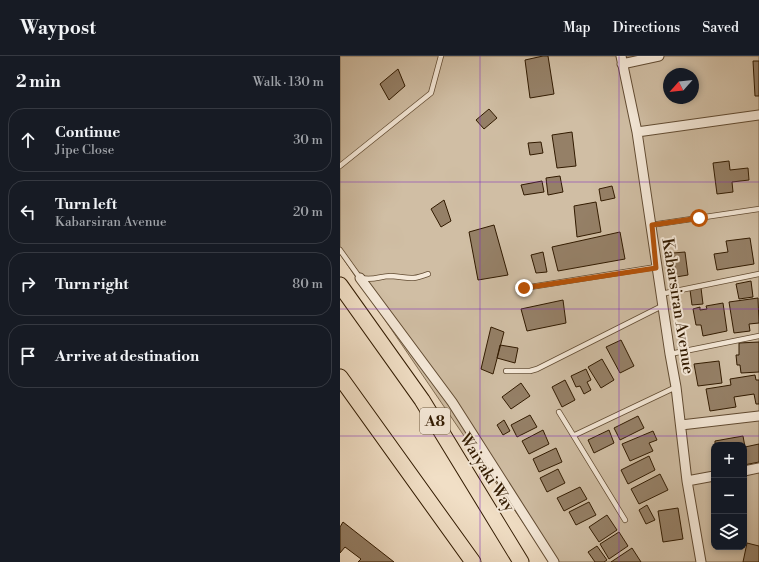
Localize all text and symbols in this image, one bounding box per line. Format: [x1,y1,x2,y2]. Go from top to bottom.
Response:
text: Waypost [20,16,96,40]
text: Map [563,19,591,37]
text: Directions [613,19,680,37]
text: Saved [702,19,739,37]
north arrow [663,68,699,104]
text: 2 min [16,71,61,93]
text: Walk · 130 m [253,74,324,90]
text: Continue [55,123,120,142]
icon: ahead [17,129,39,151]
text: 30 m [293,132,323,148]
text: Jipe Close [55,142,114,158]
text: Turn left [55,195,117,214]
icon: left [17,201,39,223]
text: 20 m [293,204,323,220]
route start [690,209,708,227]
text: Kabarsiran Avenue [55,214,167,230]
street label: Kabarsiran Avenue [657,237,699,376]
icon: right [17,273,39,295]
text: Turn right [55,275,129,294]
text: 80 m [292,276,323,292]
route end [515,279,533,297]
icon: arrive [17,345,39,367]
text: Arrive at destination [55,347,199,366]
road number: A8 [420,408,450,434]
street label: Waiyaki Way [455,429,519,516]
map controls [711,442,747,550]
button: + [711,442,747,478]
button: − [711,478,747,514]
button: layers [711,514,747,550]

